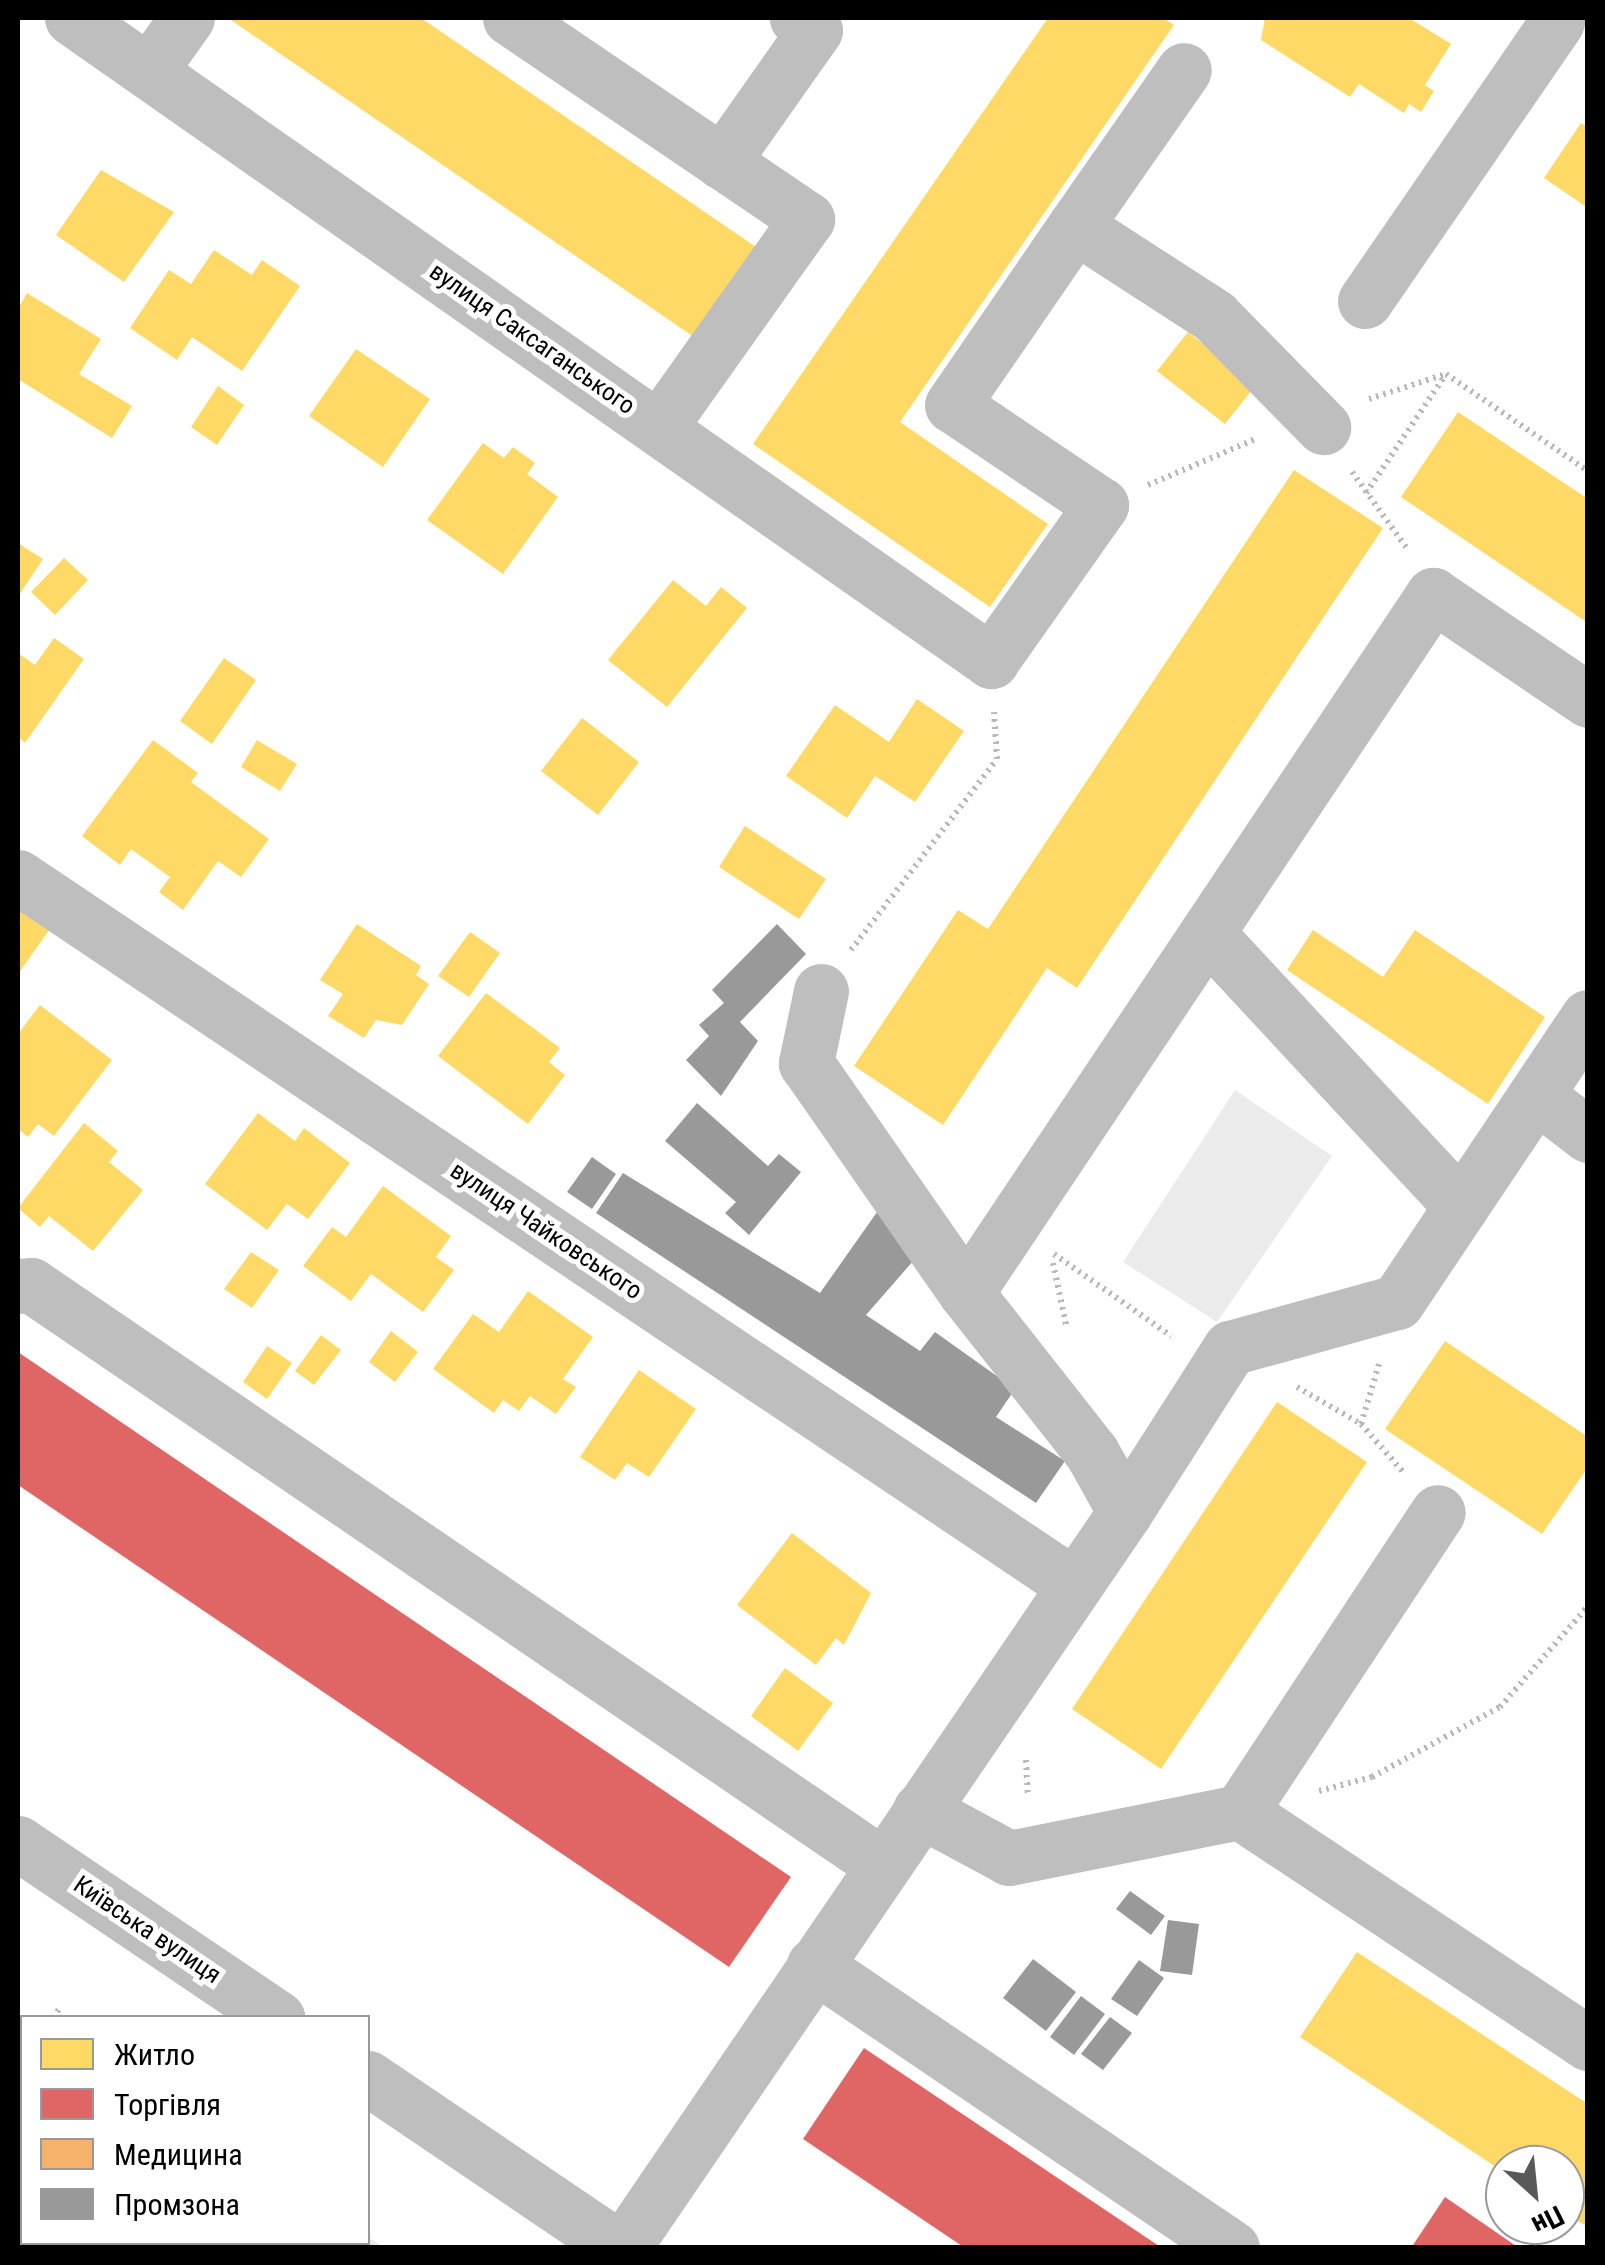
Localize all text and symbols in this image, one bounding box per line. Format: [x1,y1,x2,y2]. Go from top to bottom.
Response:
street label: вулиця Саксаганського [424,257,640,421]
street label: вулиця Чайковського [444,1156,648,1306]
street label: Київська вулиця [68,1870,226,1990]
legend [20,2015,370,2245]
text: Житло [114,2037,195,2072]
text: Торгівля [114,2087,221,2122]
text: Медицина [114,2137,243,2172]
north arrow [1485,2145,1585,2245]
text: Промзона [114,2187,240,2222]
text: Пн [1527,2199,1569,2242]

